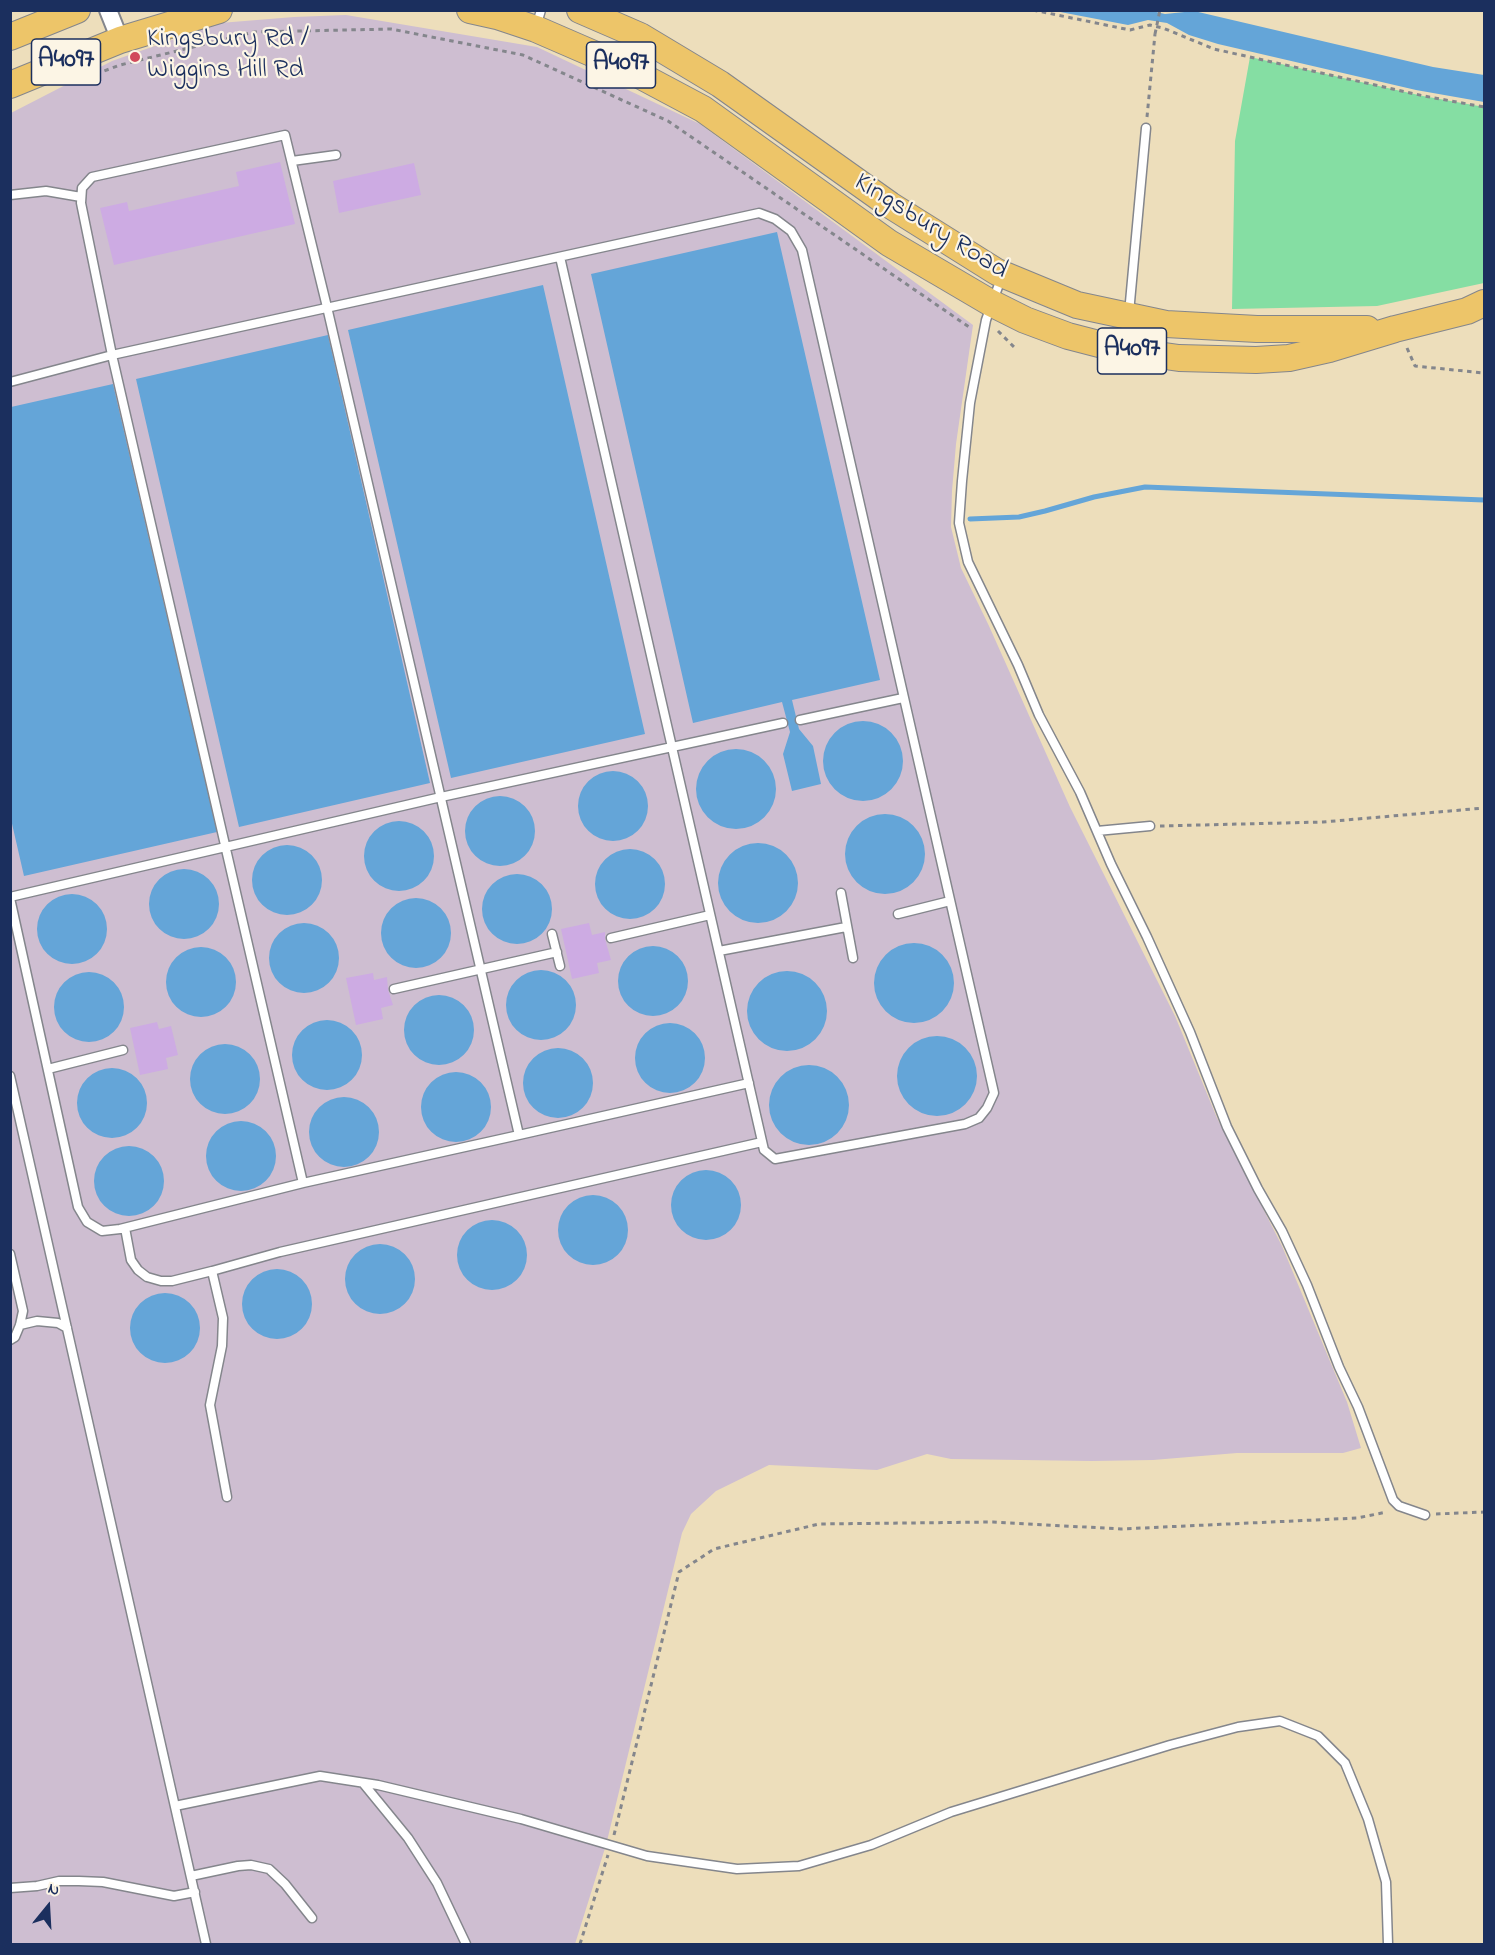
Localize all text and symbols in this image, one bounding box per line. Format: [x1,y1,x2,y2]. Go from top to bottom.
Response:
place label: Kingsbury Rd / Wiggins Hill Rd [147,25,309,88]
road number: A4097 [32,39,100,85]
road number: A4097 [586,42,656,88]
marker: Kingsbury Rd / Wiggins Hill Rd [128,50,142,64]
street label: Kingsbury Road [847,168,1013,288]
road number: A4097 [1098,328,1166,374]
north arrow [18,1877,78,1937]
text: N [45,1877,62,1903]

